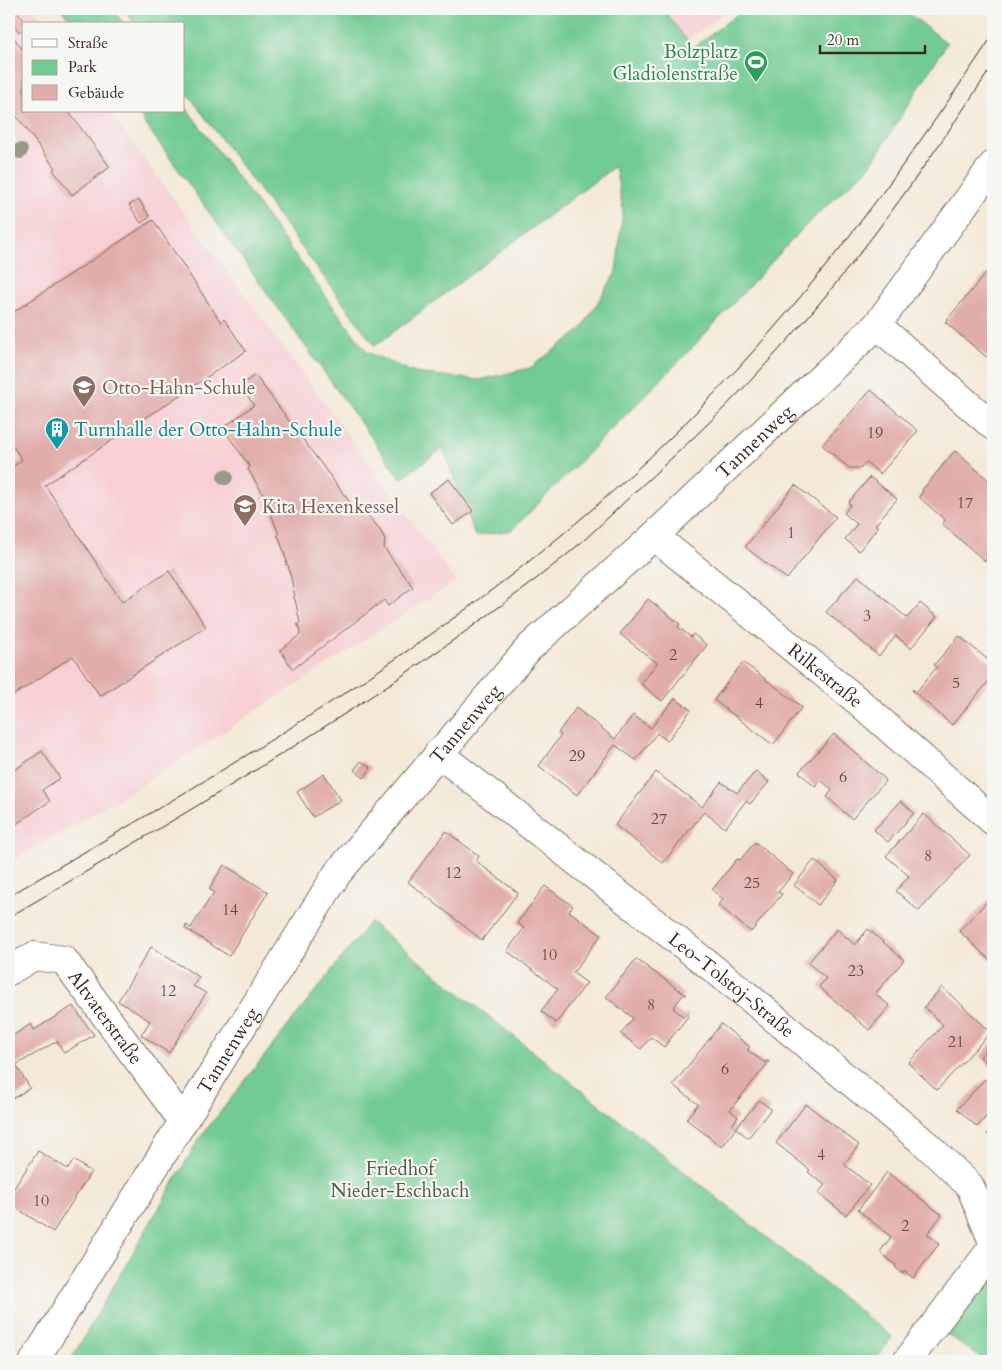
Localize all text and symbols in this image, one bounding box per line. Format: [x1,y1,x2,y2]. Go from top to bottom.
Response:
legend [22,22,185,112]
scale bar [820,22,924,54]
text: 20 m [827,30,859,50]
text: Straße [68,33,108,53]
place label: Bolzplatz Gladiolenstraße [612,39,739,87]
sports icon: Bolzplatz Gladiolenstraße [743,49,769,83]
text: Park [68,57,97,77]
text: Gebäude [68,83,125,103]
school or university icon: Otto-Hahn-Schule [71,374,97,408]
place label: Otto-Hahn-Schule [102,375,255,401]
street label: Tannenweg [711,399,800,485]
building icon: Turnhalle der Otto-Hahn-Schule [44,416,70,450]
place label: Turnhalle der Otto-Hahn-Schule [74,417,342,443]
house number: 19 [867,422,883,444]
house number: 17 [957,492,973,514]
school or university icon: Kita Hexenkessel [232,493,258,527]
place label: Kita Hexenkessel [262,494,399,520]
house number: 1 [787,522,795,544]
house number: 3 [863,605,871,627]
street label: Rilkestraße [782,637,868,714]
house number: 2 [669,644,677,666]
house number: 5 [952,672,960,694]
street label: Tannenweg [424,678,507,770]
house number: 4 [755,692,763,714]
house number: 29 [569,745,585,767]
house number: 6 [839,766,847,788]
house number: 27 [651,808,667,830]
house number: 8 [924,845,932,867]
house number: 12 [445,862,461,884]
house number: 25 [744,872,760,894]
house number: 14 [222,899,238,921]
street label: Leo-Tolstoj-Straße [663,926,800,1044]
house number: 10 [541,944,557,966]
house number: 23 [848,960,864,982]
street label: Altvaterstraße [62,965,149,1070]
house number: 12 [160,980,176,1002]
house number: 8 [647,994,655,1016]
street label: Tannenweg [191,1002,265,1099]
house number: 21 [948,1031,964,1053]
house number: 6 [721,1058,729,1080]
house number: 4 [817,1144,825,1166]
park label: Friedhof Nieder-Eschbach [331,1156,470,1204]
house number: 10 [33,1190,49,1212]
house number: 2 [901,1215,909,1237]

